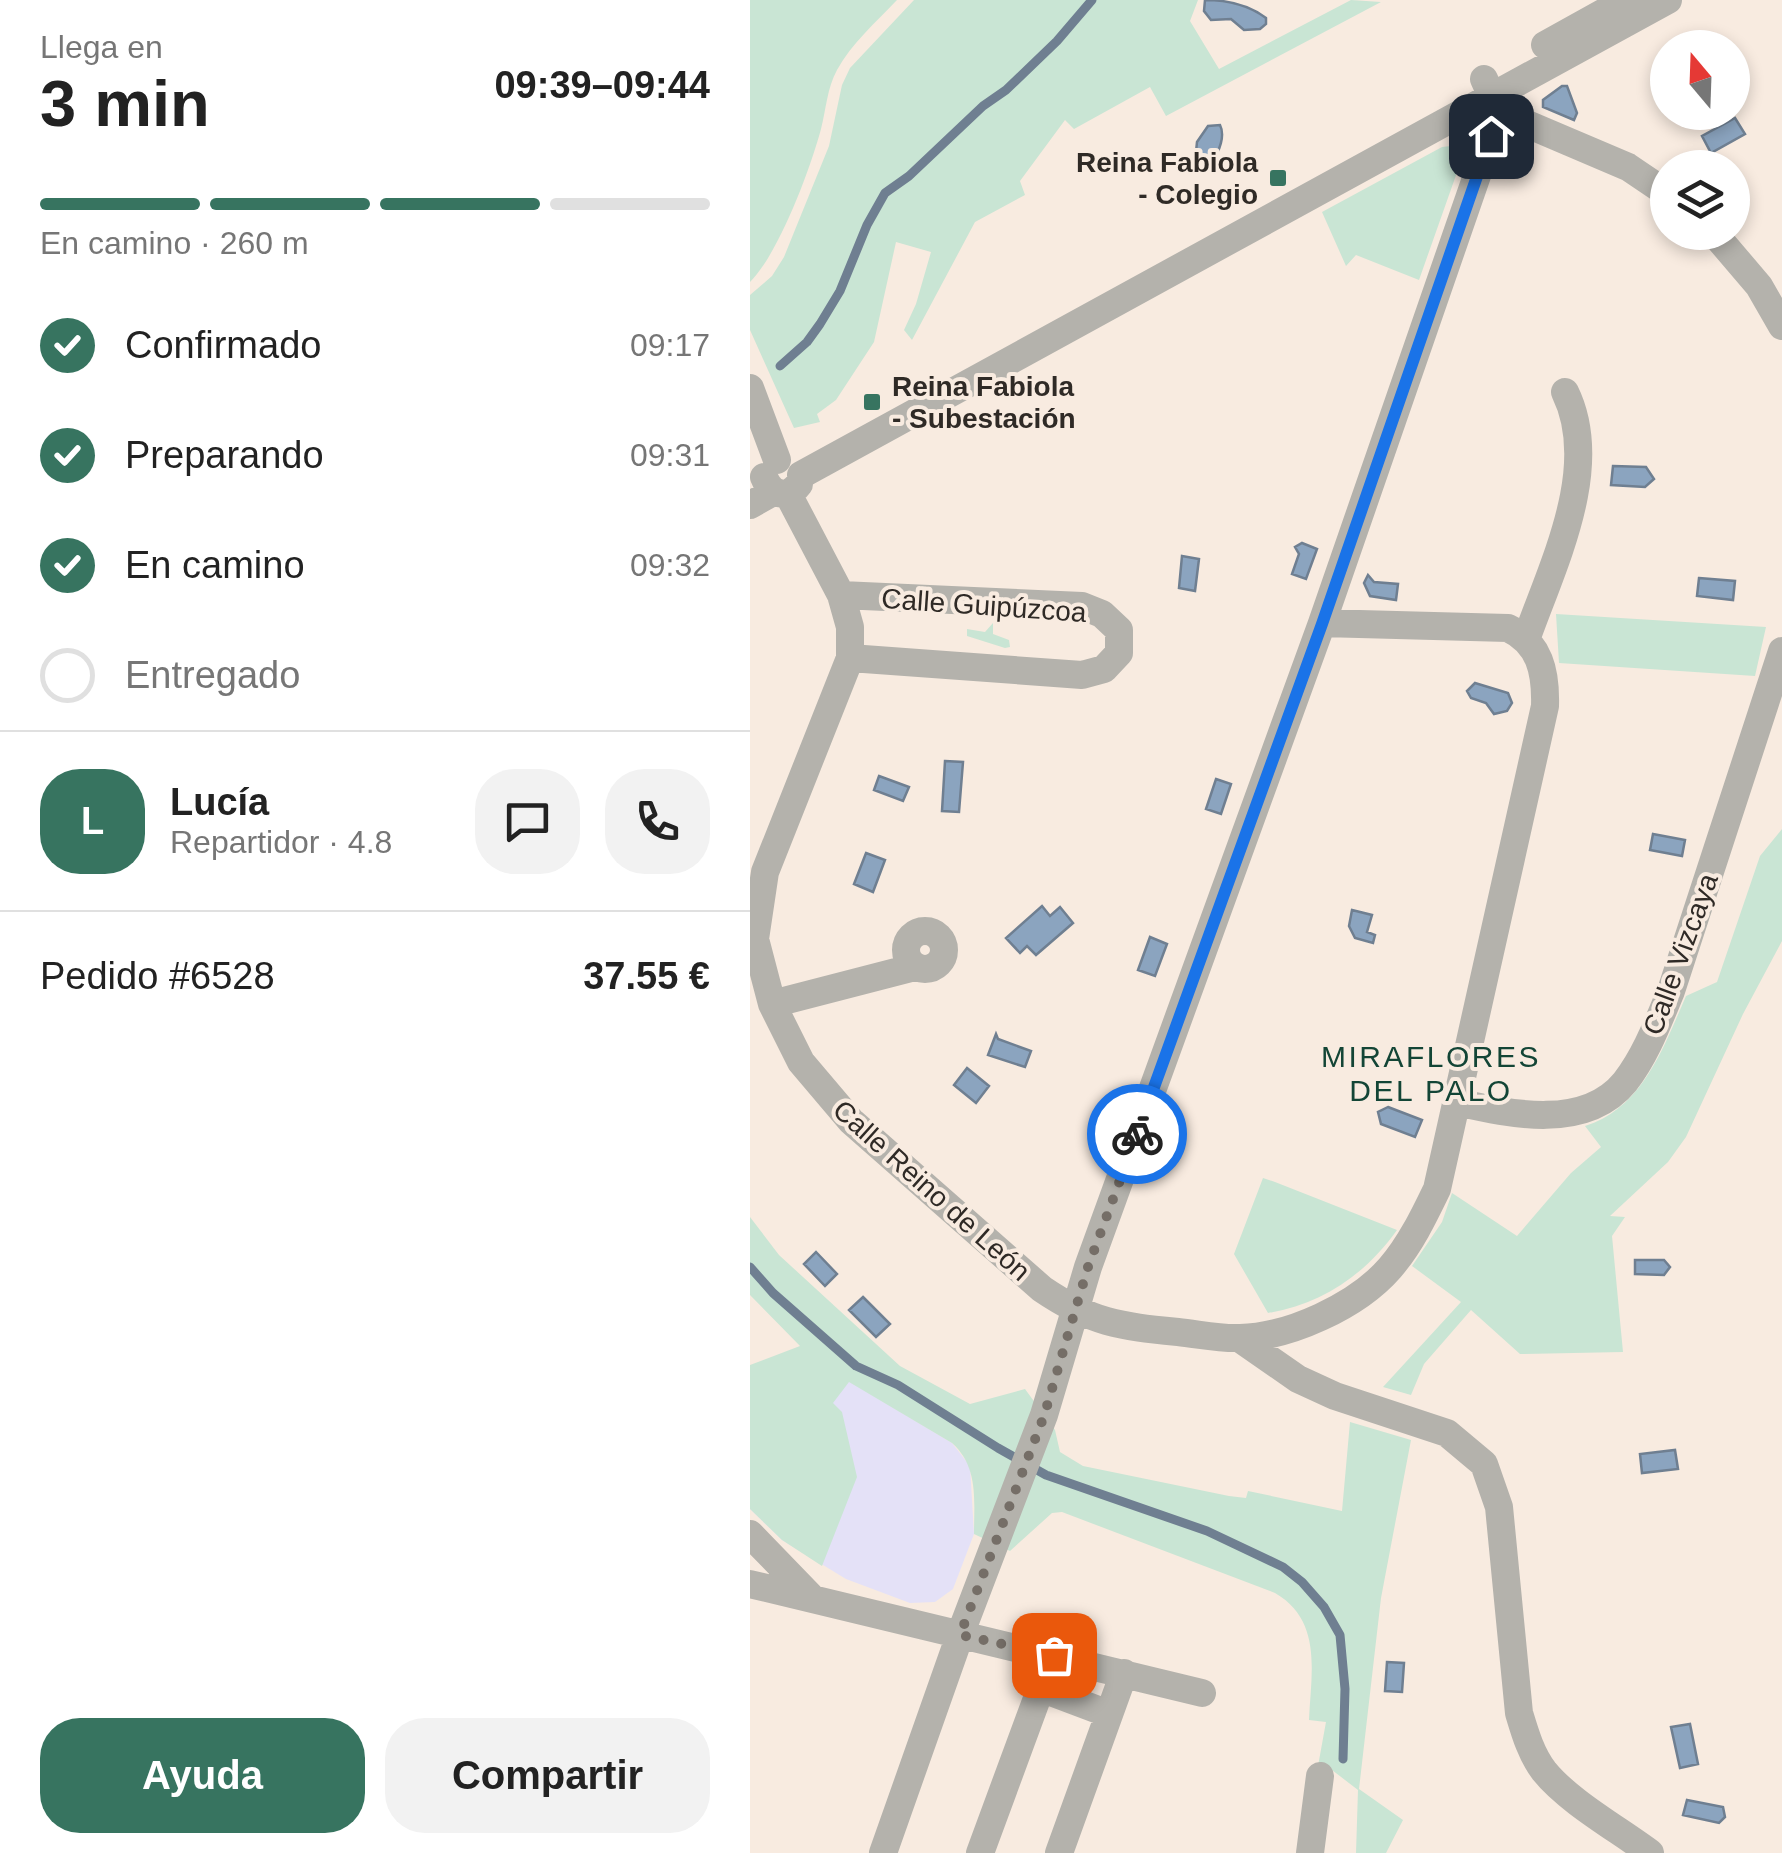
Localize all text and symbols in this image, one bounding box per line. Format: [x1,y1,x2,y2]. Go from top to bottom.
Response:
text: Llega en [40,29,163,65]
north arrow [1650,30,1750,130]
map controls [1650,30,1750,250]
text: 09:39–09:44 [494,64,710,106]
text: 3 min [40,67,210,140]
pin [1449,94,1534,179]
icon: home [1464,109,1519,164]
place label: Reina Fabiola - Colegio [1076,147,1258,210]
button: layers [1650,150,1750,250]
marker: Reina Fabiola - Colegio [1267,167,1289,189]
text: En camino · 260 m [40,225,309,261]
icon: check [40,318,95,373]
text: Confirmado [125,324,321,366]
text: 09:17 [630,327,710,363]
place label: Reina Fabiola - Subestación [892,371,1076,434]
marker: Reina Fabiola - Subestación [861,391,883,413]
icon: check [40,428,95,483]
text: Preparando [125,434,324,476]
text: 09:31 [630,437,710,473]
icon: check [40,538,95,593]
text: En camino [125,544,305,586]
text: 09:32 [630,547,710,583]
street label: Calle Guipúzcoa [880,583,1088,628]
text: Entregado [125,654,300,696]
button: chat [475,769,580,874]
button: phone [605,769,710,874]
text: Lucía [170,781,269,823]
text: L [81,800,104,842]
text: Repartidor · 4.8 [170,824,392,860]
street label: Calle Vizcaya [1637,869,1724,1039]
text: Pedido #6528 [40,955,275,997]
text: 37.55 € [583,955,710,997]
district label: MIRAFLORES DEL PALO [1321,1040,1541,1107]
courier [1087,1084,1187,1184]
street label: Calle Reino de León [827,1094,1036,1287]
icon: bike [1110,1107,1165,1162]
pin [1012,1613,1097,1698]
icon: bag [1027,1628,1082,1683]
button: Ayuda [40,1718,365,1833]
button: Compartir [385,1718,710,1833]

